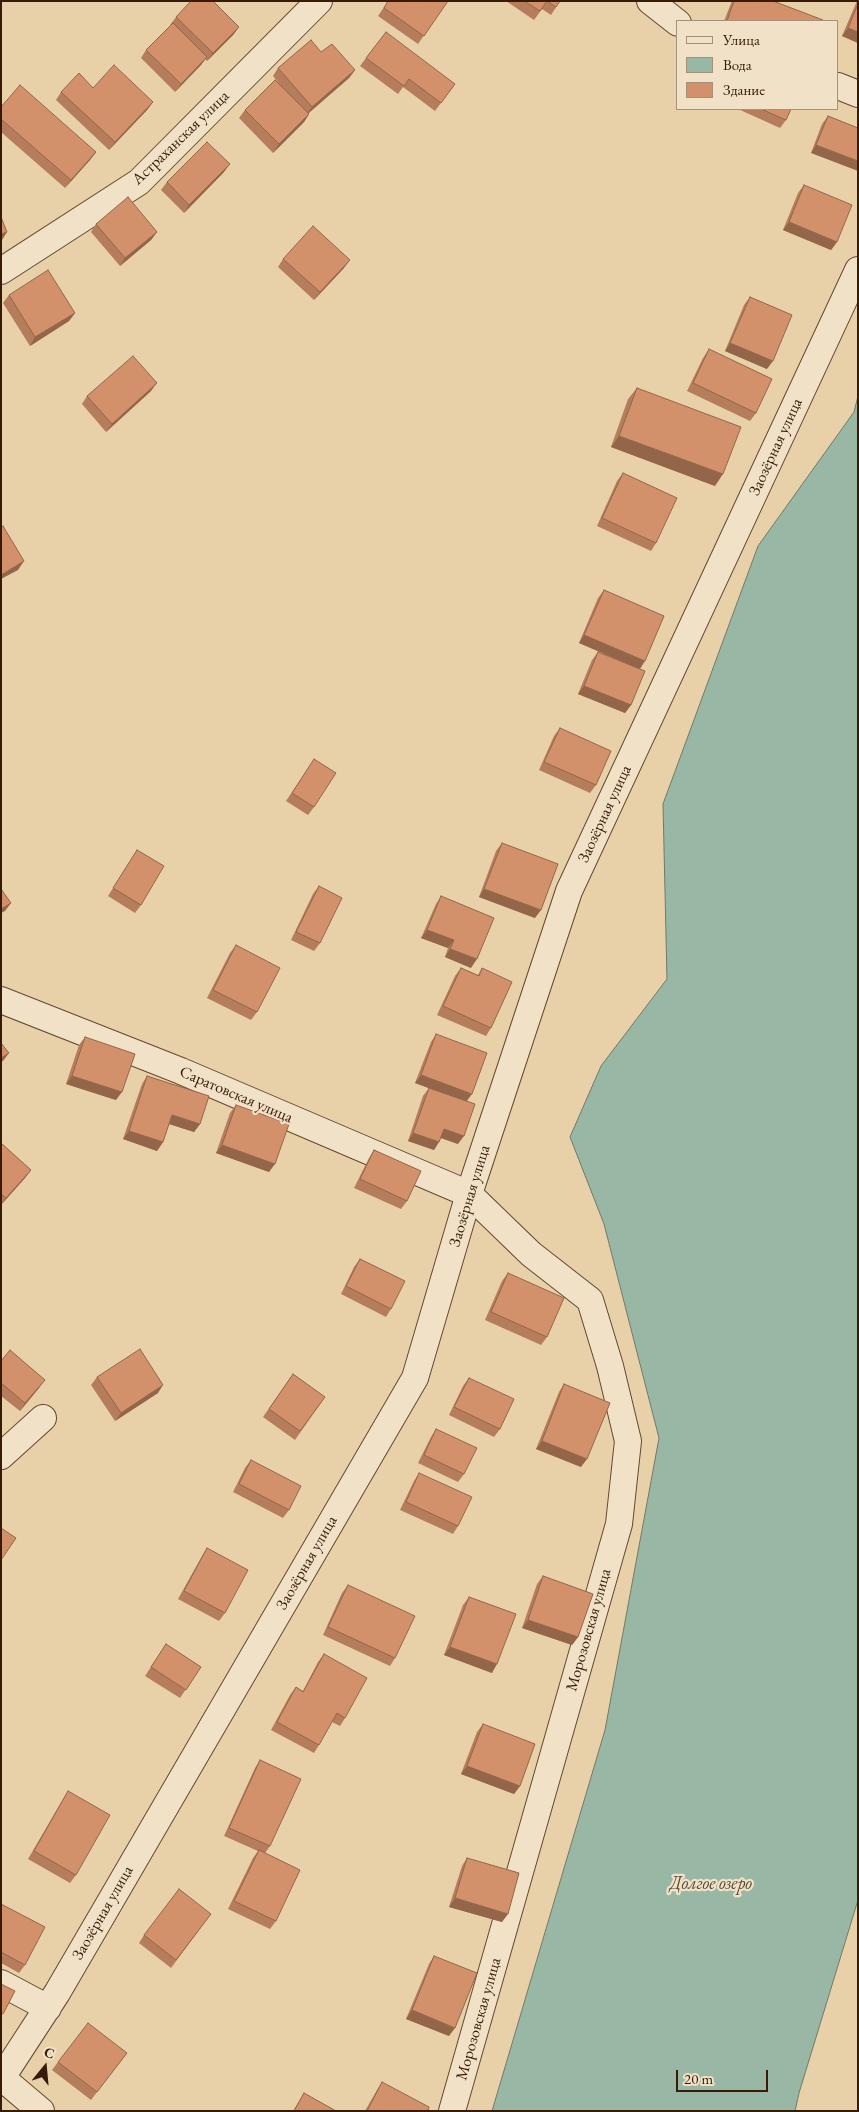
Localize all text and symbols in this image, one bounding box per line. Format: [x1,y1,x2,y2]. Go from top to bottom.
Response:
legend [676,20,839,110]
text: Улица [723,30,760,49]
text: Вода [723,55,752,74]
text: Здание [723,80,765,99]
street label: Астраханская улица [128,87,234,189]
street label: Заозёрная улица [745,395,807,499]
street label: Заозёрная улица [574,762,636,866]
street label: Саратовская улица [176,1062,296,1128]
street label: Заозёрная улица [445,1143,495,1249]
street label: Заозёрная улица [272,1513,342,1613]
street label: Морозовская улица [562,1567,616,1693]
street label: Заозёрная улица [68,1863,138,1963]
water label: Долгое озеро [670,1873,752,1895]
street label: Морозовская улица [452,1956,506,2082]
north arrow [20,2042,70,2092]
text: С [42,2043,57,2063]
scale bar [679,2060,772,2092]
text: 20 m [684,2069,713,2088]

